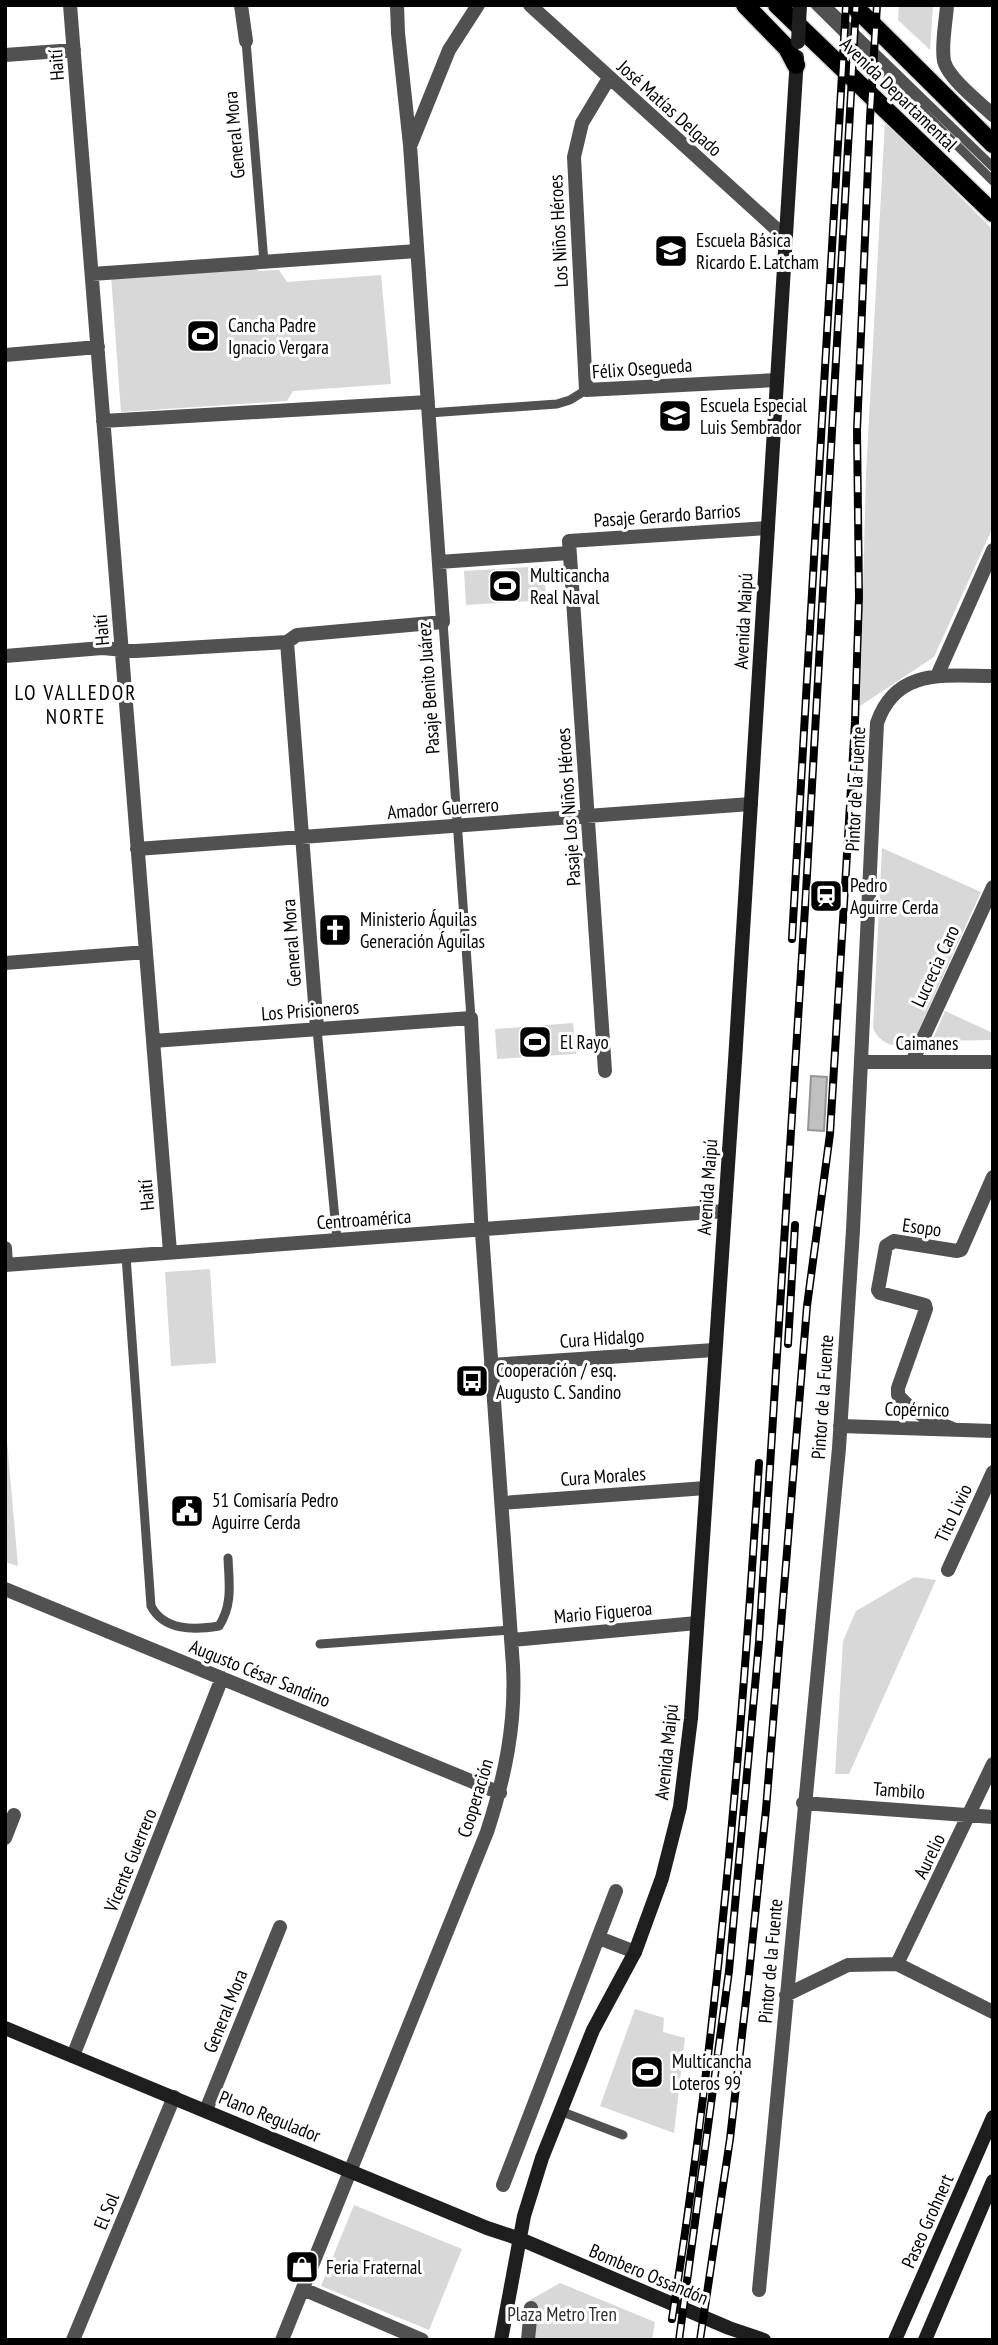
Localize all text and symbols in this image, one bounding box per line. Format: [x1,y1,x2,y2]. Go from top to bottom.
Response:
street label: Avenida Departamental [835,32,963,156]
street label: Haití [43,49,69,81]
street label: José Matías Delgado [612,54,727,161]
street label: General Mora [218,90,250,180]
street label: Los Niños Héroes [543,174,573,288]
place label: Escuela Básica Ricardo E. Latcham [696,228,819,274]
school or university icon: Escuela Básica Ricardo E. Latcham [652,232,690,270]
place label: Cancha Padre Ignacio Vergara [228,313,329,359]
sports icon: Cancha Padre Ignacio Vergara [184,317,222,355]
street label: Félix Osegueda [591,353,693,383]
place label: Escuela Especial Luis Sembrador [700,393,808,439]
school or university icon: Escuela Especial Luis Sembrador [656,397,694,435]
street label: Pasaje Gerardo Barrios [593,498,741,532]
place label: Multicancha Real Naval [530,563,610,609]
sports icon: Multicancha Real Naval [486,567,524,605]
street label: Avenida Maipú [728,572,758,670]
street label: Haití [88,613,114,647]
street label: Pasaje Benito Juárez [411,621,445,755]
district label: LO VALLEDOR NORTE [15,679,137,730]
street label: Pintor de la Fuente [840,726,870,852]
street label: Pasaje Los Niños Héroes [551,727,585,887]
street label: Amador Guerrero [386,792,500,824]
place label: Pedro Aguirre Cerda [850,873,939,919]
station icon: Pedro Aguirre Cerda [807,877,845,915]
street label: General Mora [276,898,306,988]
place label: Ministerio Águilas Generación Águilas [360,907,485,953]
church icon: Ministerio Águilas Generación Águilas [316,911,354,949]
street label: Lucrecia Caro [906,921,964,1011]
street label: Los Prisioneros [260,995,360,1025]
sports icon: El Rayo [516,1023,554,1061]
place label: El Rayo [560,1030,609,1054]
street label: Caimanes [896,1031,958,1055]
street label: Avenida Maipú [692,1138,722,1236]
street label: Haití [133,1178,159,1212]
street label: Centroamérica [316,1204,412,1234]
street label: Esopo [901,1212,943,1242]
street label: Cura Hidalgo [559,1323,645,1353]
street label: Pintor de la Fuente [806,1334,838,1460]
place label: Cooperación / esq. Augusto C. Sandino [496,1358,621,1404]
bus stop icon: Cooperación / esq. Augusto C. Sandino [453,1362,491,1400]
street label: Copérnico [884,1396,950,1422]
street label: Cura Morales [560,1461,646,1491]
street label: Tito Livio [929,1480,977,1546]
place label: 51 Comisaría Pedro Aguirre Cerda [212,1488,338,1534]
public building icon: 51 Comisaría Pedro Aguirre Cerda [168,1492,206,1530]
street label: Mario Figueroa [553,1596,653,1628]
street label: Augusto César Sandino [186,1634,334,1712]
street label: Avenida Maipú [649,1703,683,1801]
street label: Cooperación [452,1756,498,1840]
street label: Tambilo [872,1776,926,1804]
street label: Vicente Guerrero [98,1805,162,1916]
street label: Aurelio [908,1830,950,1882]
street label: Pintor de la Fuente [753,1898,787,2024]
street label: General Mora [197,1966,253,2056]
place label: Multicancha Loteros 99 [672,2049,752,2095]
sports icon: Multicancha Loteros 99 [628,2053,666,2091]
street label: Plano Regulador [216,2085,325,2148]
street label: Paseo Grohnert [896,2170,959,2272]
street label: El Sol [88,2189,124,2233]
street label: Bombero Ossandón [586,2238,712,2310]
shop icon: Feria Fraternal [283,2248,321,2286]
place label: Feria Fraternal [326,2255,422,2279]
park label: Plaza Metro Tren [507,2302,617,2326]

